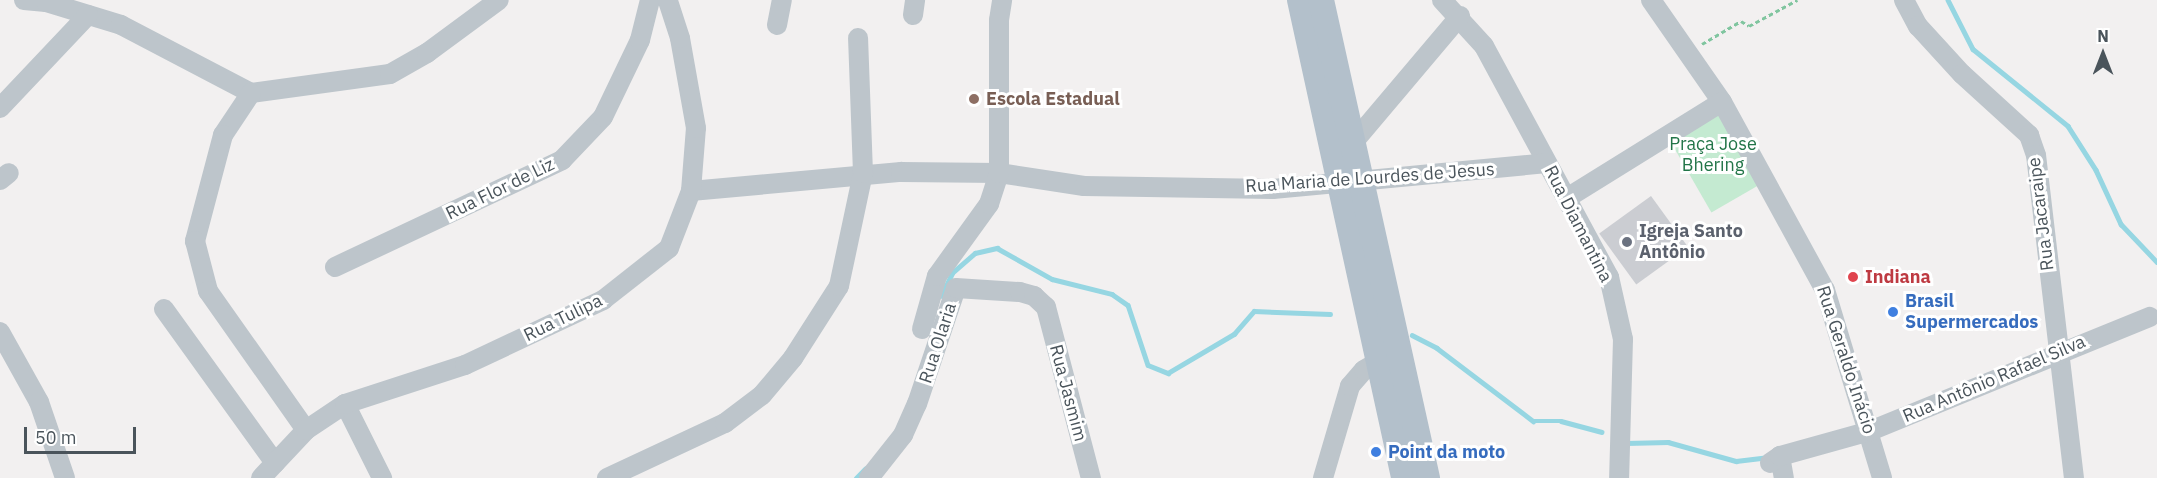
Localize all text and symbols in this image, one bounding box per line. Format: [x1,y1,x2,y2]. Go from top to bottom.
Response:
north arrow [2073,24,2133,84]
text: N [2097,26,2109,46]
place label: Escola Estadual [986,88,1120,110]
marker: Escola Estadual [967,92,981,106]
park label: Praça Jose Bhering [1669,134,1757,176]
street label: Rua Flor de Liz [442,153,558,225]
street label: Rua Jacaraipe [2023,156,2059,272]
street label: Rua Maria de Lourdes de Jesus [1245,159,1495,197]
street label: Rua Diamantina [1539,162,1617,286]
place label: Igreja Santo Antônio [1639,221,1743,264]
marker: Igreja Santo Antônio [1620,235,1634,249]
place label: Indiana [1865,266,1931,288]
marker: Indiana [1846,270,1860,284]
street label: Rua Geraldo Inácio [1812,283,1880,437]
street label: Rua Tulipa [520,290,606,346]
place label: Brasil Supermercados [1905,291,2038,334]
street label: Rua Olaria [915,300,961,386]
marker: Brasil Supermercados [1886,305,1900,319]
street label: Rua Antônio Rafael Silva [1900,331,2088,427]
street label: Rua Jasmim [1045,342,1091,444]
scale bar [27,415,140,453]
text: 50 m [35,426,77,449]
place label: Point da moto [1388,441,1505,463]
marker: Point da moto [1369,445,1383,459]

